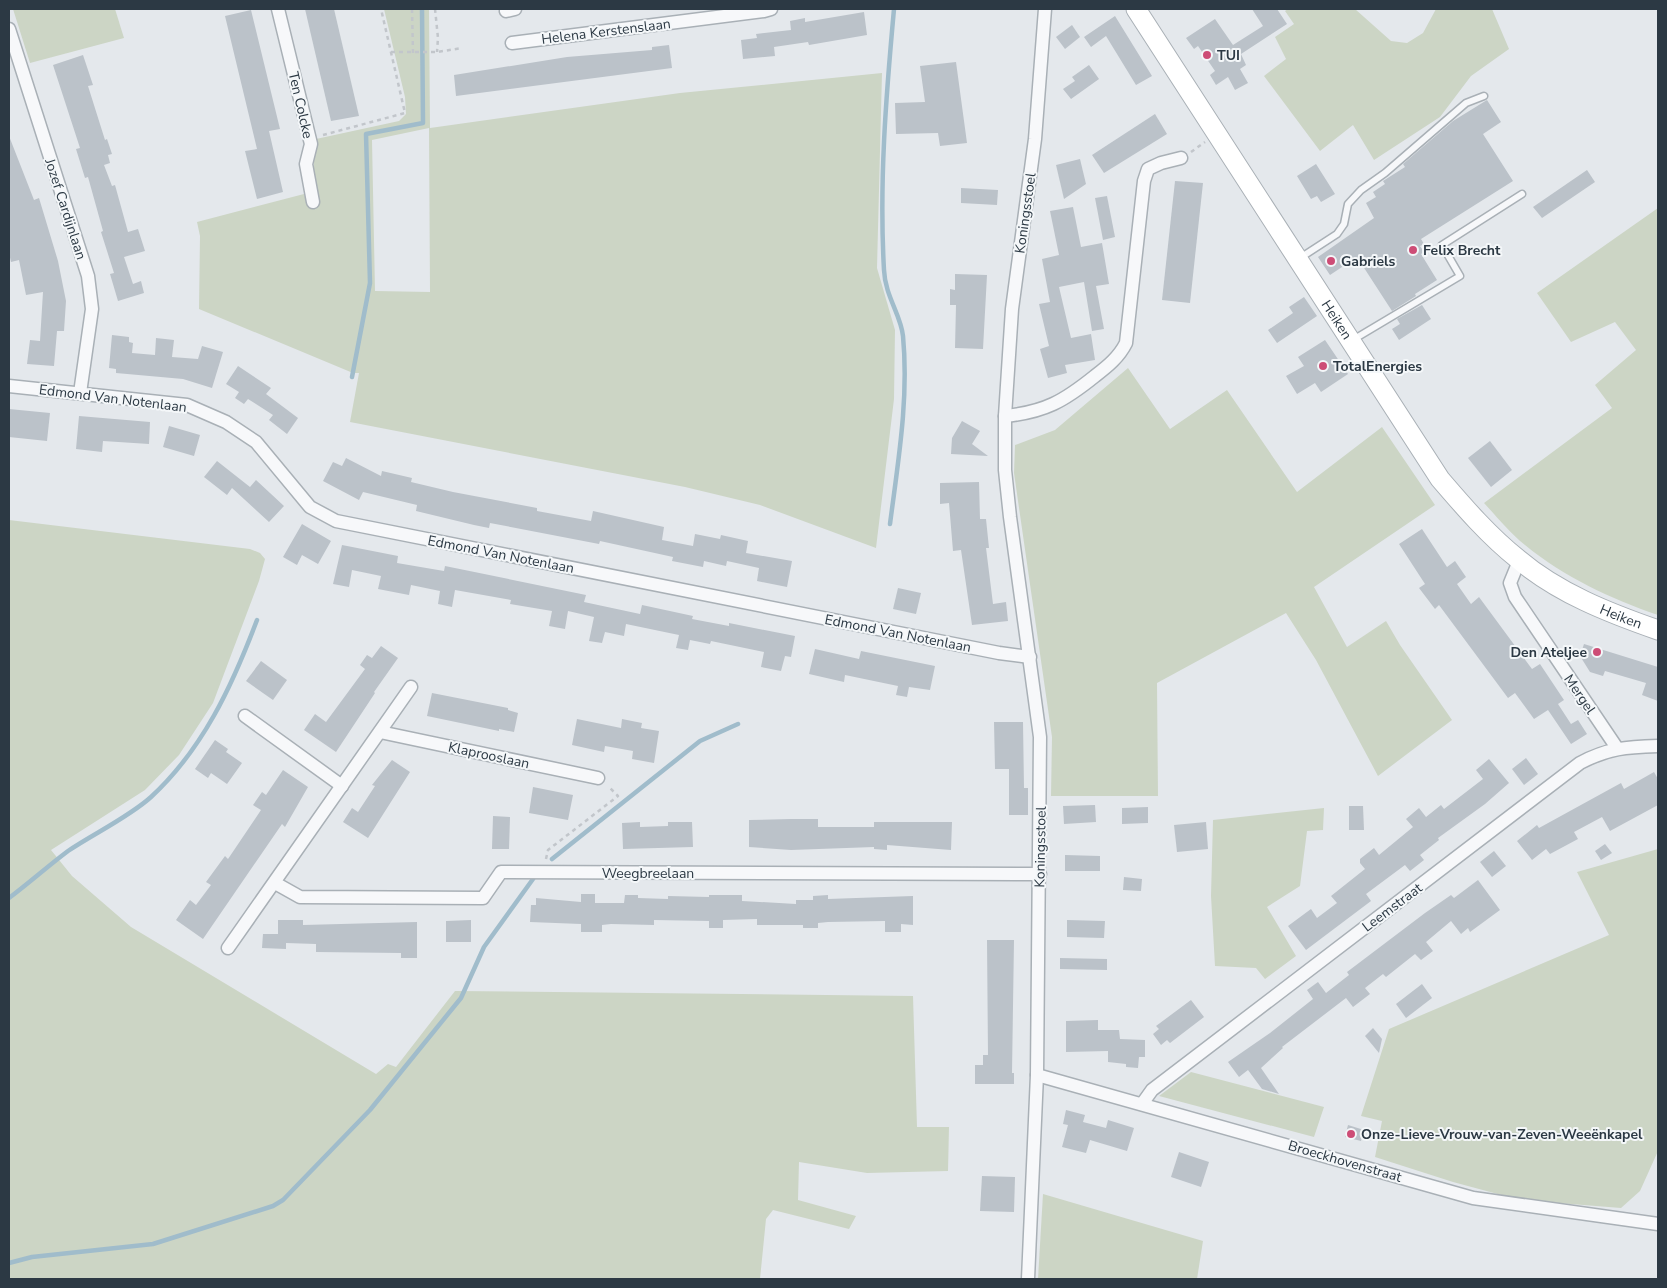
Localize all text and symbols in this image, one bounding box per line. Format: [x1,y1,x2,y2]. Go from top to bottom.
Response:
street label: Helena Kerstenslaan [540,14,672,49]
place label: TUI [1217,46,1240,65]
marker: TUI [1201,49,1213,61]
street label: Ten Colcke [284,70,317,140]
street label: Jozef Cardijnlaan [40,155,91,262]
street label: Koningsstoel [1010,171,1041,255]
place label: Felix Brecht [1423,241,1501,260]
marker: Felix Brecht [1407,244,1419,256]
place label: Gabriels [1341,252,1395,271]
marker: Gabriels [1325,255,1337,267]
street label: Heiken [1317,296,1356,343]
place label: TotalEnergies [1333,357,1422,376]
marker: TotalEnergies [1317,360,1329,372]
street label: Edmond Van Notenlaan [38,380,188,417]
street label: Edmond Van Notenlaan [426,531,576,578]
street label: Heiken [1597,600,1644,634]
street label: Edmond Van Notenlaan [823,610,973,657]
place label: Den Ateljee [1510,643,1587,662]
marker: Den Ateljee [1591,646,1603,658]
street label: Mergel [1559,671,1600,719]
street label: Klaprooslaan [447,738,531,773]
street label: Koningsstoel [1030,805,1051,888]
street label: Weegbreelaan [602,864,694,883]
street label: Leemstraat [1358,878,1426,936]
place label: Onze-Lieve-Vrouw-van-Zeven-Weeënkapel [1361,1125,1643,1144]
marker: Onze-Lieve-Vrouw-van-Zeven-Weeënkapel [1345,1128,1357,1140]
street label: Broeckhovenstraat [1286,1136,1404,1187]

